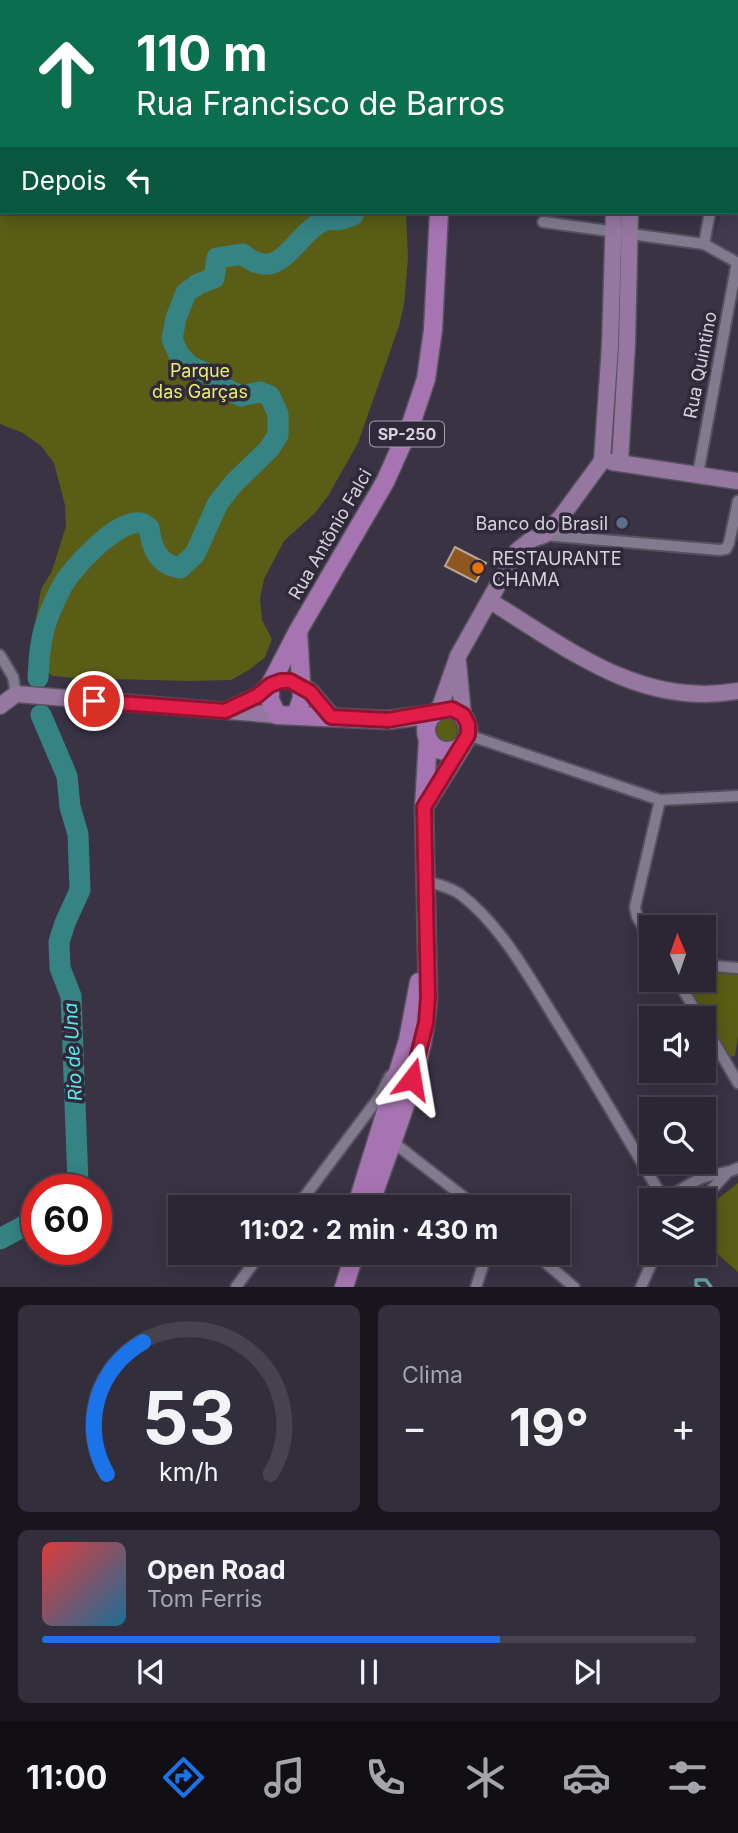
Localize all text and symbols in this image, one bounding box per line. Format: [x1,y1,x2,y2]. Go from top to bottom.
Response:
text: 110 m [136,24,268,83]
icon: ahead [21,28,112,119]
text: Rua Francisco de Barros [136,84,505,123]
icon: left [120,161,158,199]
text: Depois [21,165,106,196]
street label: Rua Quintino [679,310,721,420]
park label: Parque das Garças [152,360,248,402]
road number: SP-250 [370,422,444,446]
street label: Rua Antônio Falci [284,465,376,603]
place label: Banco do Brasil [476,513,608,534]
marker: Banco do Brasil [614,515,630,531]
place label: RESTAURANTE CHAMA [492,548,622,590]
marker: RESTAURANTE CHAMA [470,560,486,576]
pin [64,671,124,731]
icon: arrive [75,682,113,720]
north arrow [639,915,716,992]
map controls [639,915,716,1265]
water label: Rio de Una [59,1002,87,1102]
button: sound [639,1006,716,1083]
position arrow [375,1042,449,1116]
button: search [639,1097,716,1174]
speed limit sign: 60 [21,1174,112,1265]
button: layers [639,1188,716,1265]
text: 11:02 · 2 min · 430 m [240,1214,498,1245]
text: Clima [402,1361,463,1389]
text: 53 [142,1374,236,1463]
text: 19° [509,1396,589,1459]
text: − [402,1404,427,1450]
text: + [671,1404,696,1450]
text: km/h [159,1457,219,1487]
text: Open Road [147,1554,286,1585]
text: Tom Ferris [147,1585,262,1613]
icon: previous [132,1653,170,1691]
icon: pause [350,1653,388,1691]
icon: next [568,1653,606,1691]
icon: directions [159,1753,208,1802]
icon: music [260,1753,309,1802]
icon: phone [361,1753,410,1802]
icon: climate [461,1753,510,1802]
icon: car [562,1753,611,1802]
icon: filters [663,1753,712,1802]
text: 11:00 [26,1758,107,1797]

